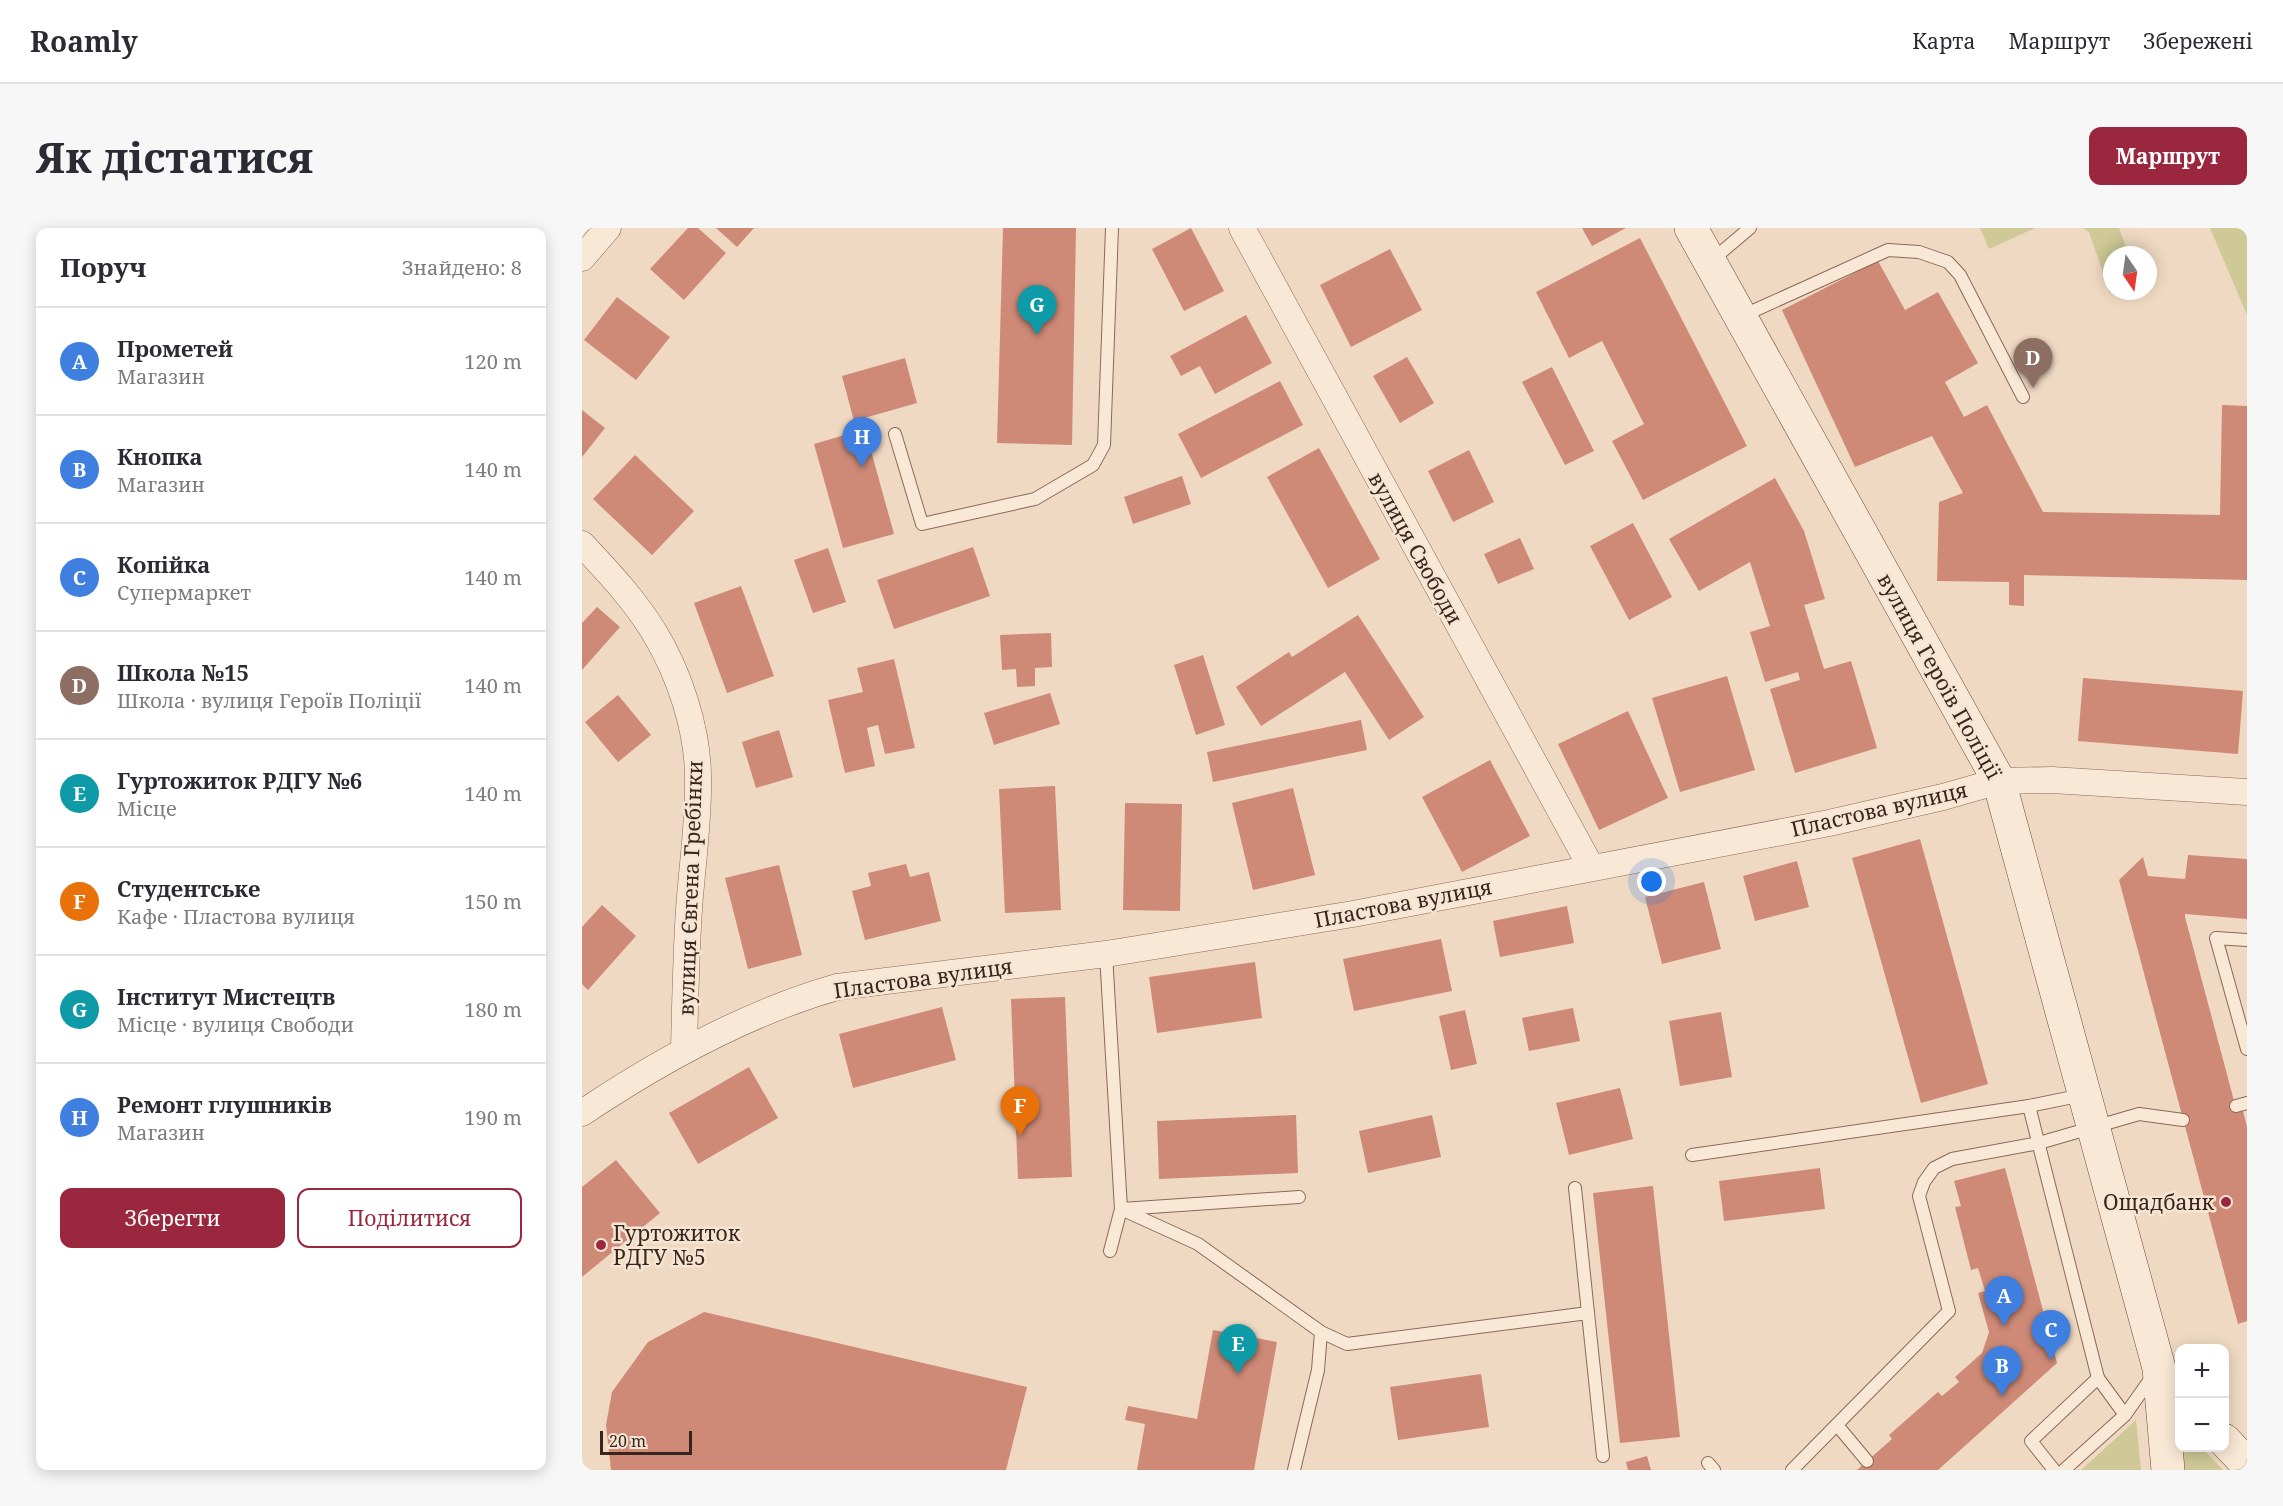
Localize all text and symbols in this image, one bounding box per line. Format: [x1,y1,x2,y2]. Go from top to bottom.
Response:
text: Roamly [30,22,138,60]
text: Карта [1912,27,1975,55]
text: Маршрут [2008,27,2110,55]
text: Збережені [2143,27,2253,55]
button: Маршрут [2089,127,2247,185]
text: Як дістатися [36,128,313,185]
north arrow [2103,246,2157,300]
text: Поруч [60,249,146,285]
text: Знайдено: 8 [402,254,522,281]
pin: G [1018,285,1056,335]
text: Прометей [117,333,233,363]
pin: D [2014,338,2052,388]
text: A [72,348,87,375]
text: 120 m [464,348,522,375]
text: Магазин [117,363,205,390]
pin: H [842,418,882,467]
text: Кнопка [117,441,203,471]
text: B [73,456,86,483]
text: 140 m [464,456,522,483]
street label: вулиця Свободи [1363,467,1469,629]
text: Магазин [117,471,205,498]
text: Копійка [117,549,210,579]
text: C [73,564,86,591]
text: 140 m [464,564,522,591]
street label: вулиця Героїв Поліції [1872,568,2008,784]
text: Супермаркет [117,579,251,606]
text: Школа №15 [117,657,249,687]
text: D [72,672,87,699]
text: 140 m [464,672,522,699]
text: Школа · вулиця Героїв Поліції [117,687,422,714]
street label: вулиця Євгена Гребінки [672,760,708,1016]
text: Гуртожиток РДГУ №6 [117,765,362,795]
street label: Пластова вулиця [1788,775,1970,843]
text: E [73,780,86,807]
text: 140 m [464,780,522,807]
text: Місце [117,795,177,822]
your location [1637,867,1666,896]
street label: Пластова вулиця [1312,872,1494,934]
text: Студентське [117,873,260,903]
text: F [73,888,86,915]
text: 150 m [464,888,522,915]
text: Кафе · Пластова вулиця [117,903,355,930]
street label: Пластова вулиця [832,952,1014,1004]
text: Інститут Мистецтв [117,981,335,1011]
text: G [72,996,87,1023]
text: 180 m [464,996,522,1023]
text: Місце · вулиця Свободи [117,1011,354,1038]
pin: F [1000,1086,1040,1136]
text: Ремонт глушників [117,1089,332,1119]
text: H [71,1104,88,1131]
text: 190 m [464,1104,522,1131]
text: Магазин [117,1119,205,1146]
button: Зберегти [60,1188,285,1248]
button: Поділитися [297,1188,522,1248]
place label: Ощадбанк [2103,1188,2215,1216]
marker: Ощадбанк [2219,1195,2233,1209]
place label: Гуртожиток РДГУ №5 [613,1219,741,1271]
marker: Гуртожиток РДГУ №5 [594,1238,608,1252]
pin: A [1984,1276,2024,1326]
pin: C [2032,1310,2070,1360]
pin: E [1218,1324,1258,1374]
map controls [2175,1344,2229,1452]
button: + [2175,1344,2229,1398]
pin: B [1982,1346,2022,1396]
button: − [2175,1398,2229,1452]
scale bar [600,1428,692,1456]
text: 20 m [609,1430,646,1452]

